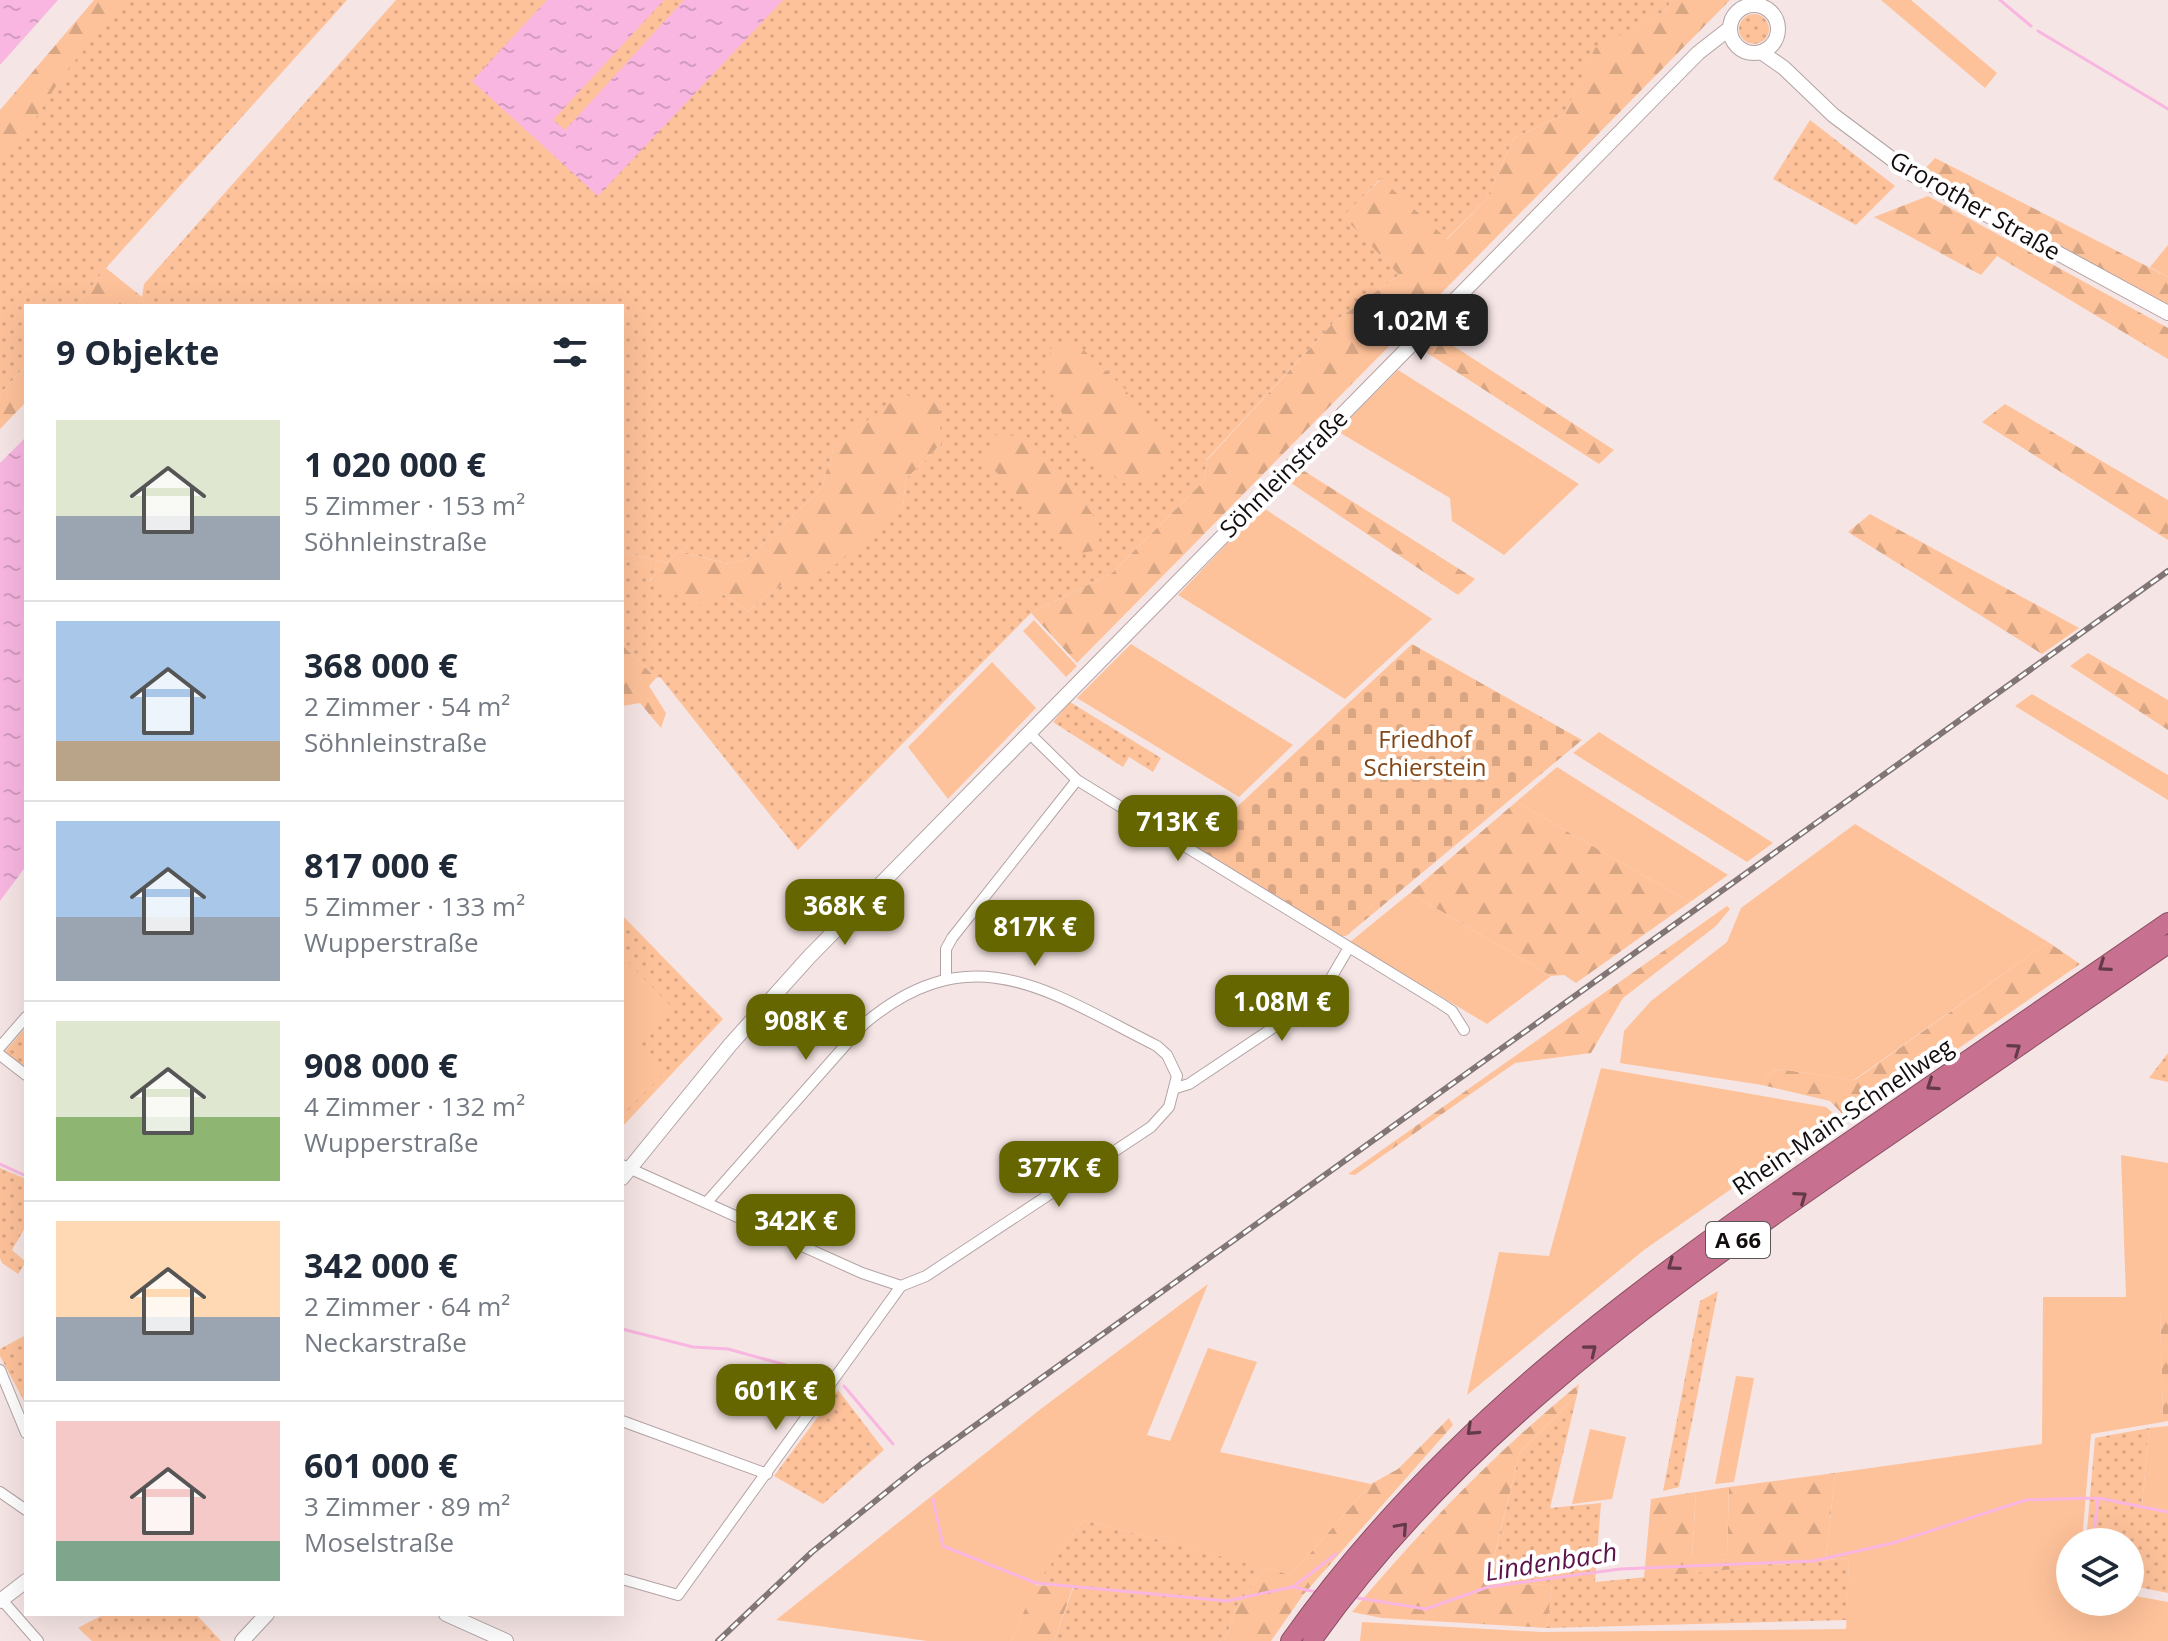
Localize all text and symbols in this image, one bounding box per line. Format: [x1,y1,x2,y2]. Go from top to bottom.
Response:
street label: Grorother Straße [1884,142,2067,267]
pin: 1.02M € [1347,294,1495,362]
text: 1.02M € [1372,302,1470,338]
text: 9 Objekte [56,329,219,375]
icon: filters [548,330,592,374]
street label: Söhnleinstraße [1212,402,1354,544]
text: 1 020 000 € [304,441,486,487]
icon: home [120,452,216,548]
text: 5 Zimmer · 153 m² [304,487,525,523]
text: Söhnleinstraße [304,523,487,559]
text: 368 000 € [304,642,458,688]
icon: home [120,653,216,749]
text: 2 Zimmer · 54 m² [304,688,510,724]
park label: Friedhof Schierstein [1364,722,1486,783]
text: Söhnleinstraße [304,724,487,760]
pin: 713K € [1113,795,1243,863]
text: 713K € [1136,803,1220,839]
text: 817 000 € [304,842,458,888]
icon: home [120,853,216,949]
pin: 368K € [780,879,910,947]
text: 368K € [803,887,887,923]
text: 5 Zimmer · 133 m² [304,888,525,924]
pin: 817K € [970,900,1100,968]
text: 817K € [993,908,1077,944]
text: Wupperstraße [304,924,479,960]
one-way arrow [2098,957,2112,972]
pin: 1.08M € [1208,975,1356,1043]
text: 1.08M € [1233,983,1331,1019]
pin: 908K € [741,994,871,1062]
text: 908K € [764,1002,848,1038]
street label: Rhein-Main-Schnellweg [1725,1029,1959,1202]
text: 908 000 € [304,1042,458,1088]
one-way arrow [2007,1044,2021,1059]
icon: home [120,1053,216,1149]
one-way arrow [1927,1075,1941,1090]
text: 4 Zimmer · 132 m² [304,1088,525,1124]
text: Wupperstraße [304,1124,479,1160]
pin: 377K € [994,1141,1124,1209]
text: 377K € [1017,1149,1101,1185]
one-way arrow [1792,1191,1806,1206]
pin: 342K € [731,1194,861,1262]
text: 342K € [754,1202,838,1238]
road number: A 66 [1706,1222,1770,1258]
text: 342 000 € [304,1242,458,1288]
icon: home [120,1253,216,1349]
one-way arrow [1667,1255,1681,1270]
text: 2 Zimmer · 64 m² [304,1288,510,1324]
text: Neckarstraße [304,1324,467,1360]
one-way arrow [1582,1346,1597,1360]
pin: 601K € [711,1364,841,1432]
text: 601K € [734,1372,818,1408]
one-way arrow [1467,1421,1481,1436]
text: 601 000 € [304,1442,458,1488]
icon: home [120,1453,216,1549]
text: 3 Zimmer · 89 m² [304,1488,510,1524]
one-way arrow [1393,1523,1407,1538]
text: Moselstraße [304,1524,454,1560]
map controls [2056,1528,2144,1616]
button: layers [2056,1528,2144,1616]
water label: Lindenbach [1482,1533,1620,1589]

